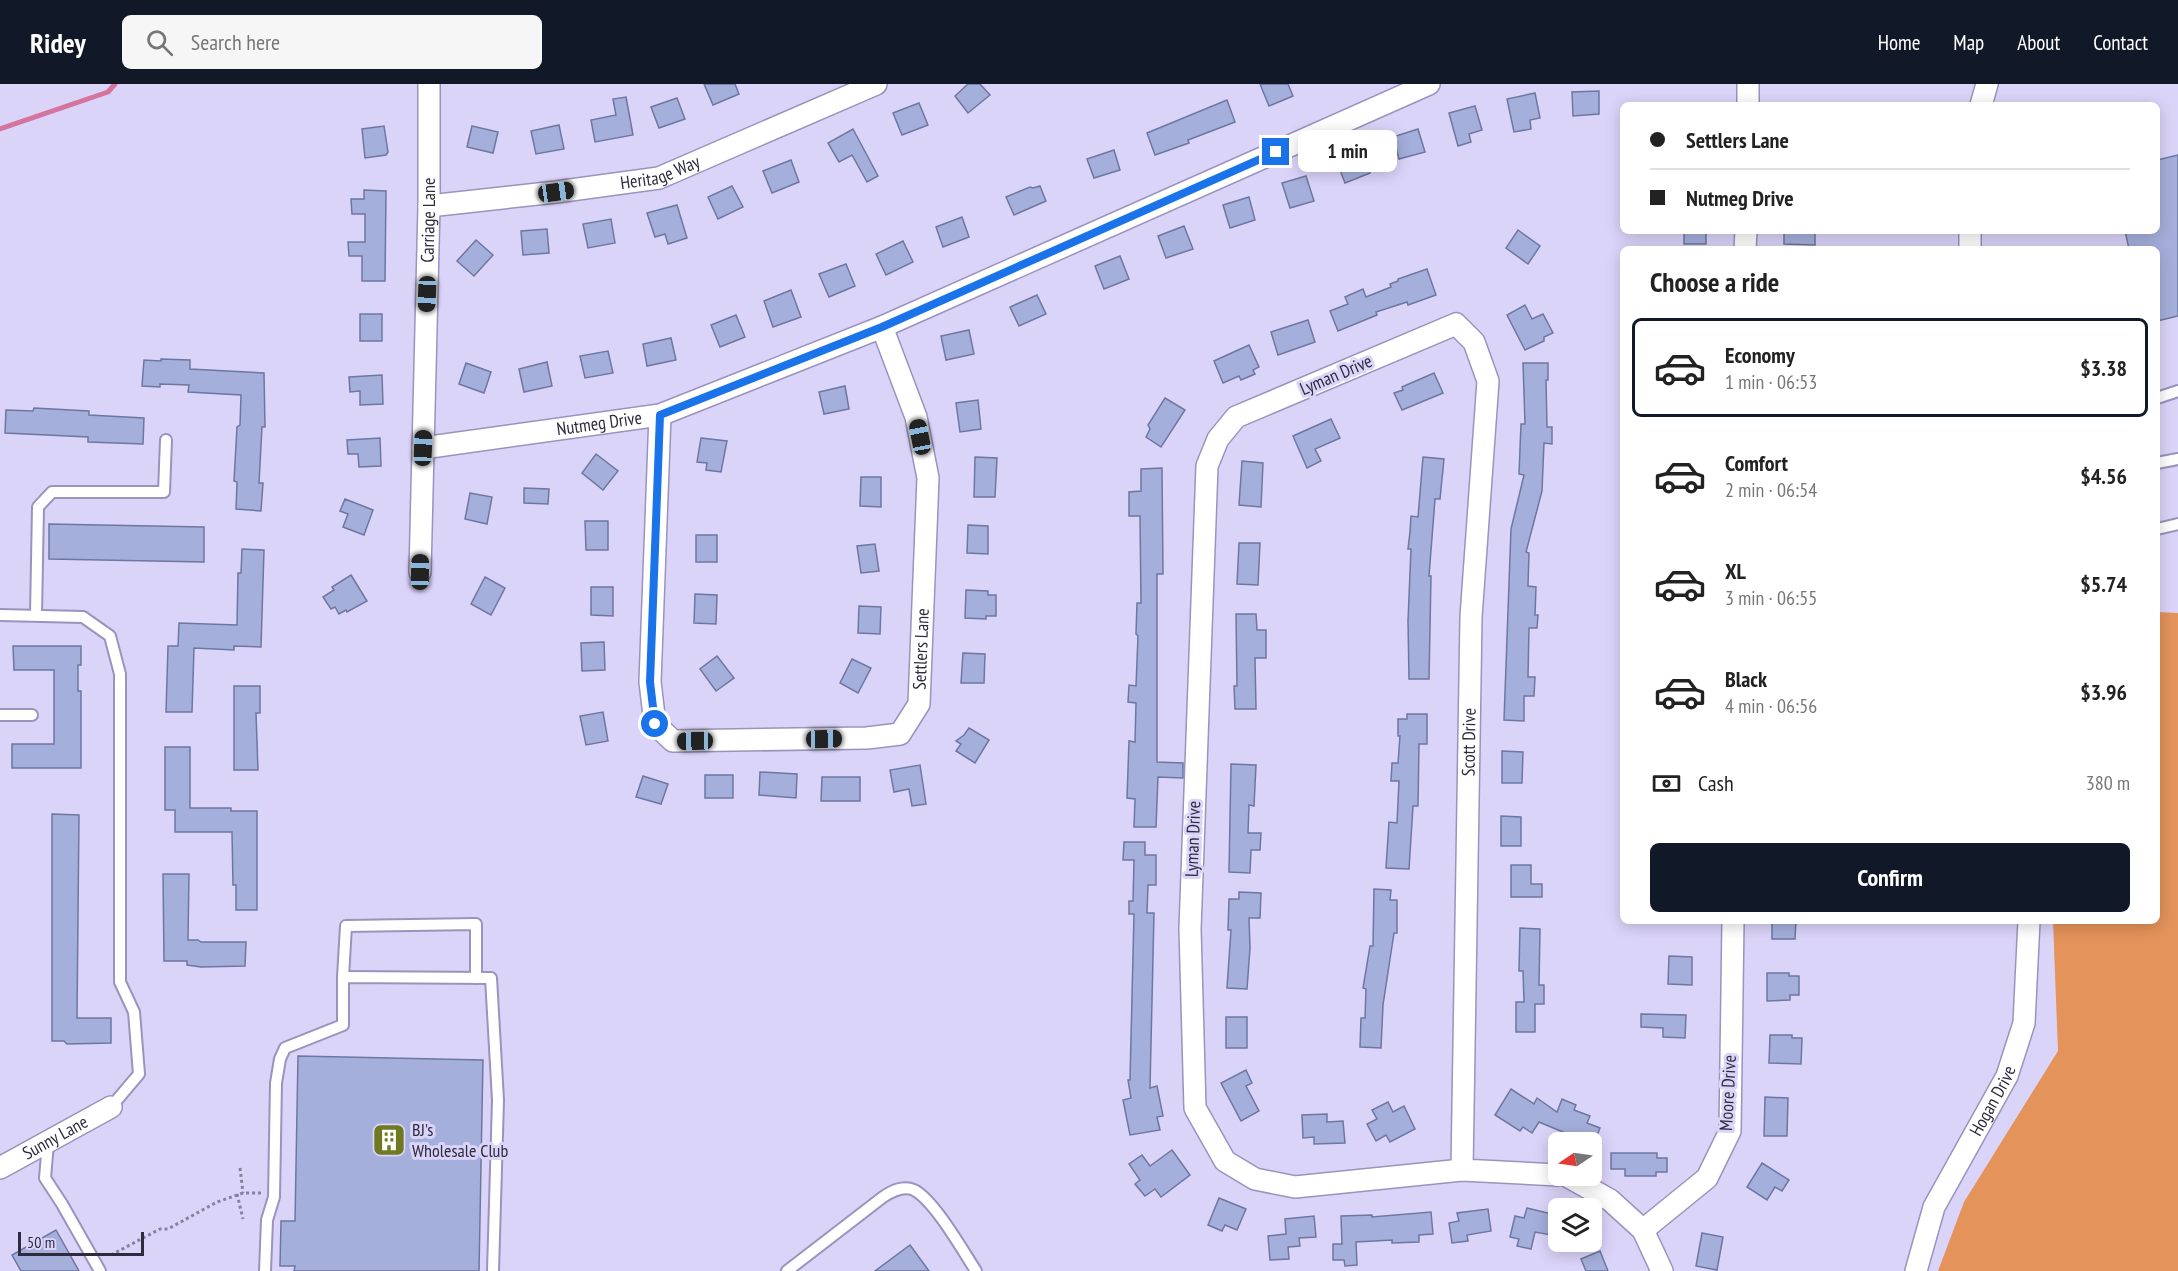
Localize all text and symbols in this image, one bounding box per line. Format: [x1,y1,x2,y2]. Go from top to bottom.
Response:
search box [122,15,542,69]
text: Ridey [30,24,86,61]
icon: search [143,26,176,59]
text: Search here [191,28,280,56]
text: Home [1878,29,1920,56]
text: Map [1953,29,1984,56]
text: About [2017,29,2060,56]
text: Contact [2093,29,2148,56]
text: Settlers Lane [1686,126,1789,154]
callout: 1 min [1297,131,1396,173]
route end [1262,138,1289,165]
text: 1 min [1327,138,1368,164]
street label: Heritage Way [619,150,703,194]
street label: Carriage Lane [416,178,440,263]
car [537,181,575,203]
text: Nutmeg Drive [1686,184,1794,212]
text: Choose a ride [1650,265,1779,299]
car [417,276,437,312]
icon: car [1653,341,1707,395]
text: Economy [1725,341,1795,369]
street label: Lyman Drive [1296,349,1375,400]
text: $3.38 [2080,354,2127,382]
text: 1 min · 06:53 [1725,369,1817,395]
street label: Nutmeg Drive [555,406,643,440]
car [908,418,932,456]
car [413,430,433,466]
icon: car [1653,449,1707,503]
text: Comfort [1725,449,1788,477]
text: $4.56 [2080,462,2127,490]
text: 2 min · 06:54 [1725,477,1817,503]
car [411,554,429,590]
icon: car [1653,557,1707,611]
text: XL [1725,557,1746,585]
text: $5.74 [2080,570,2127,598]
text: 3 min · 06:55 [1725,585,1817,611]
street label: Settlers Lane [908,608,934,690]
icon: car [1653,665,1707,719]
text: Black [1725,665,1767,693]
text: $3.96 [2080,678,2127,706]
text: 4 min · 06:56 [1725,693,1817,719]
street label: Scott Drive [1456,708,1481,776]
route start [641,710,668,737]
car [806,730,842,748]
car [677,732,713,750]
icon: cash [1650,767,1683,800]
text: Cash [1698,769,1734,797]
text: 380 m [2086,770,2130,796]
street label: Lyman Drive [1180,801,1205,877]
button: Confirm [1650,843,2130,912]
street label: Moore Drive [1714,1054,1741,1131]
street label: Hogan Drive [1964,1063,2021,1140]
street label: Sunny Lane [18,1110,92,1164]
place label: BJ's Wholesale Club [412,1118,508,1162]
building icon: BJ's Wholesale Club [371,1122,407,1158]
north arrow [1548,1132,1602,1186]
map controls [1548,1132,1602,1252]
button: layers [1548,1198,1602,1252]
scale bar [18,1229,144,1256]
text: 50 m [27,1232,55,1252]

